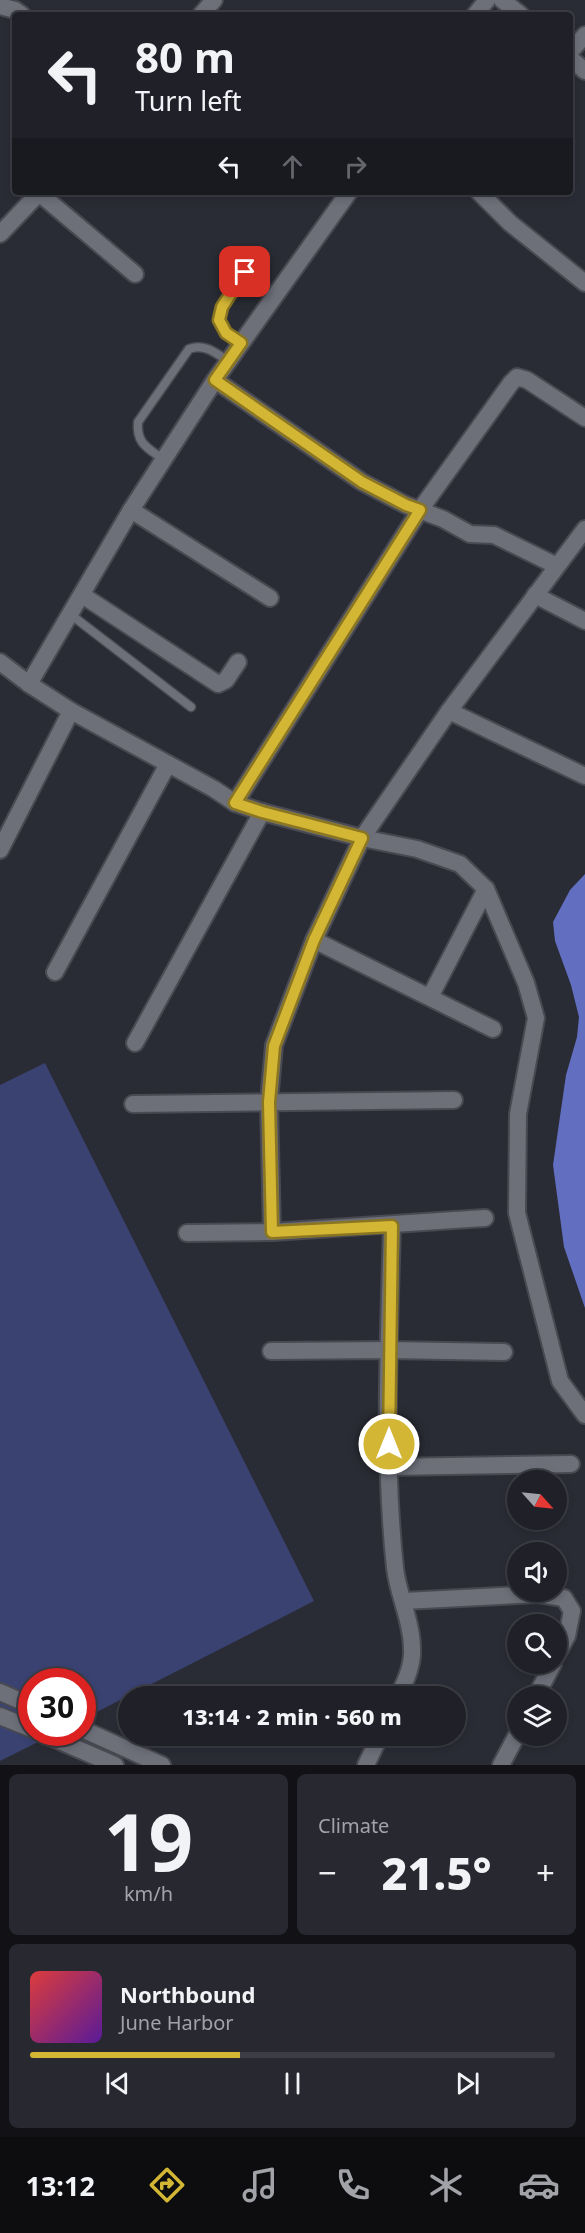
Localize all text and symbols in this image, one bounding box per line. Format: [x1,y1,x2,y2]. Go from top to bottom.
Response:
text: 80 m [135,28,235,85]
icon: left [36,36,114,114]
text: Turn left [135,82,241,119]
icon: left [213,150,246,183]
icon: ahead [276,150,309,183]
icon: right [339,150,372,183]
pin [219,246,270,297]
icon: arrive [228,255,261,288]
position arrow [357,1412,421,1476]
north arrow [507,1470,567,1530]
map controls [507,1470,567,1746]
button: sound [507,1542,567,1602]
button: search [507,1614,567,1674]
speed limit sign: 30 [18,1668,96,1746]
button: layers [507,1686,567,1746]
text: 13:14 · 2 min · 560 m [182,1701,402,1731]
text: 19 [104,1788,193,1894]
text: Climate [318,1812,389,1839]
text: 21.5° [382,1842,491,1903]
text: − [318,1850,337,1895]
text: + [536,1850,555,1895]
text: km/h [124,1880,173,1907]
text: Northbound [120,1979,255,2009]
text: June Harbor [120,2009,234,2036]
icon: previous [101,2067,134,2100]
icon: pause [276,2067,309,2100]
icon: next [451,2067,484,2100]
icon: directions [146,2164,188,2206]
icon: music [239,2164,281,2206]
icon: phone [332,2164,374,2206]
icon: climate [425,2164,467,2206]
icon: car [518,2164,560,2206]
text: 13:12 [25,2167,95,2204]

